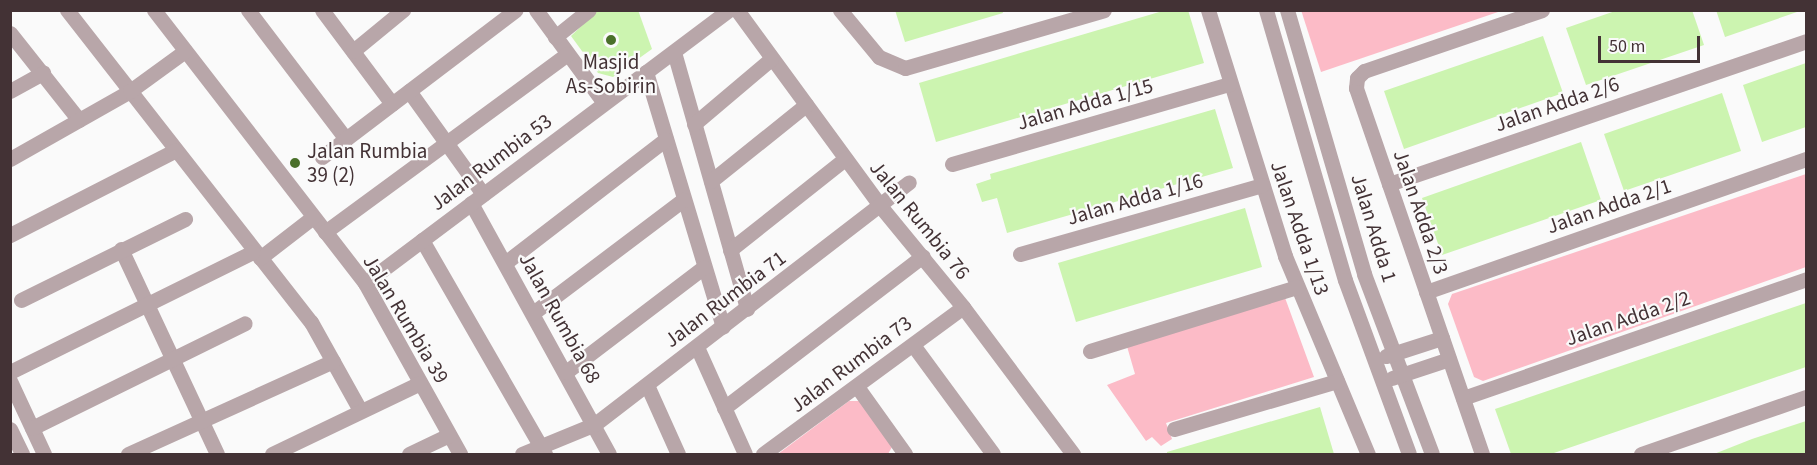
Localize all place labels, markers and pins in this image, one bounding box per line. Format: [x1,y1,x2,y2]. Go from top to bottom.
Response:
marker: Masjid As-Sobirin [604,33,618,47]
place label: Masjid As-Sobirin [566,49,656,99]
place label: Jalan Rumbia 39 (2) [307,138,427,188]
marker: Jalan Rumbia 39 (2) [288,156,302,170]

